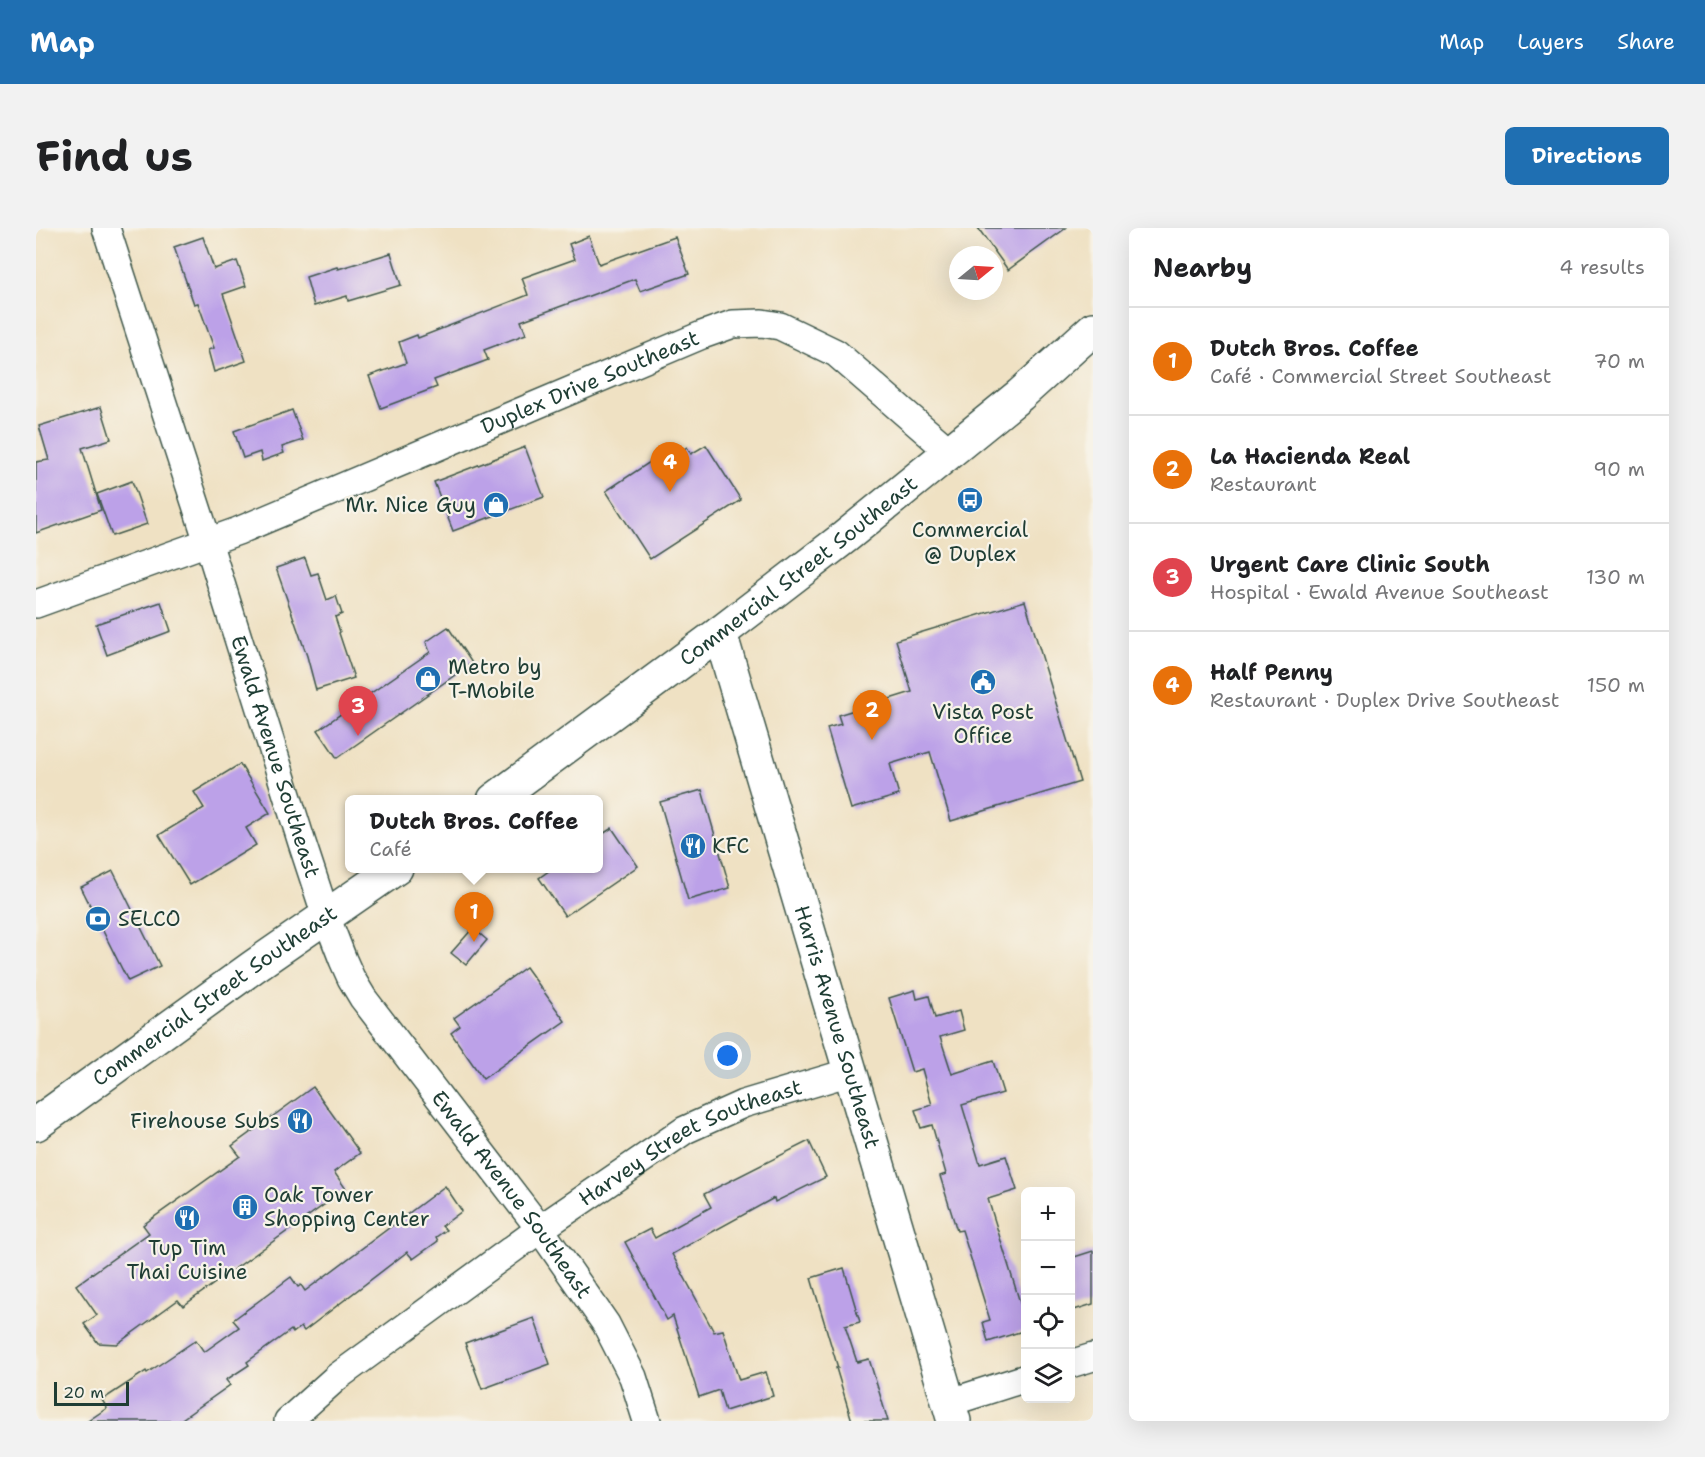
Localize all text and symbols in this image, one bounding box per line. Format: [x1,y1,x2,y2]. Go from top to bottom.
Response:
text: Map [30,23,95,61]
text: Map [1439,28,1484,56]
text: Layers [1517,28,1584,56]
text: Share [1617,28,1675,56]
button: Directions [1505,127,1669,185]
text: Find us [36,128,193,184]
north arrow [949,246,1003,300]
text: Nearby [1153,250,1252,285]
text: 4 results [1559,254,1645,280]
street label: Duplex Drive Southeast [477,324,704,441]
text: Dutch Bros. Coffee [1210,334,1419,363]
text: 1 [1168,348,1177,374]
text: 70 m [1593,348,1645,374]
text: Café · Commercial Street Southeast [1210,363,1551,389]
pin: 4 [650,442,690,492]
text: La Hacienda Real [1210,442,1410,471]
text: 2 [1166,456,1180,482]
text: 90 m [1593,456,1645,482]
street label: Commercial Street Southeast [674,470,923,672]
text: Restaurant [1210,471,1317,497]
bus stop icon: Commercial @ Duplex [955,485,985,515]
shop icon: Mr. Nice Guy [481,490,511,520]
place label: Mr. Nice Guy [345,491,476,519]
place label: Commercial @ Duplex [912,516,1029,568]
text: Urgent Care Clinic South [1210,550,1490,579]
text: 3 [1166,564,1180,590]
text: 130 m [1586,564,1645,590]
text: Hospital · Ewald Avenue Southeast [1210,579,1549,605]
street label: Ewald Avenue Southeast [224,632,326,881]
place label: Metro by T-Mobile [448,653,542,705]
text: Half Penny [1210,658,1333,687]
shop icon: Metro by T-Mobile [413,664,443,694]
public building icon: Vista Post Office [968,667,998,697]
text: 4 [1166,672,1180,698]
text: 150 m [1587,672,1645,698]
pin: 3 [338,686,378,736]
text: Restaurant · Duplex Drive Southeast [1210,687,1559,713]
pin: 2 [852,690,892,740]
place label: Vista Post Office [932,698,1034,750]
popup [345,795,603,873]
text: Dutch Bros. Coffee [370,807,578,836]
restaurant icon: KFC [678,831,708,861]
place label: KFC [712,832,749,860]
text: Café [370,836,412,862]
pin: 1 [454,892,494,942]
street label: Commercial Street Southeast [87,899,343,1093]
street label: Harris Avenue Southeast [788,902,886,1152]
bank icon: SELCO [83,904,113,934]
place label: SELCO [118,905,181,933]
your location [713,1041,742,1070]
street label: Harvey Street Southeast [573,1073,805,1213]
street label: Ewald Avenue Southeast [425,1085,598,1304]
restaurant icon: Firehouse Subs [285,1106,315,1136]
place label: Firehouse Subs [130,1107,280,1135]
place label: Oak Tower Shopping Center [264,1181,430,1233]
map controls [1021,1187,1075,1403]
button: + [1021,1187,1075,1241]
building icon: Oak Tower Shopping Center [230,1192,260,1222]
restaurant icon: Tup Tim Thai Cuisine [172,1203,202,1233]
place label: Tup Tim Thai Cuisine [126,1234,248,1286]
button: − [1021,1241,1075,1295]
button: locate [1021,1295,1075,1349]
button: layers [1021,1349,1075,1403]
scale bar [54,1379,129,1406]
text: 20 m [63,1382,104,1403]

